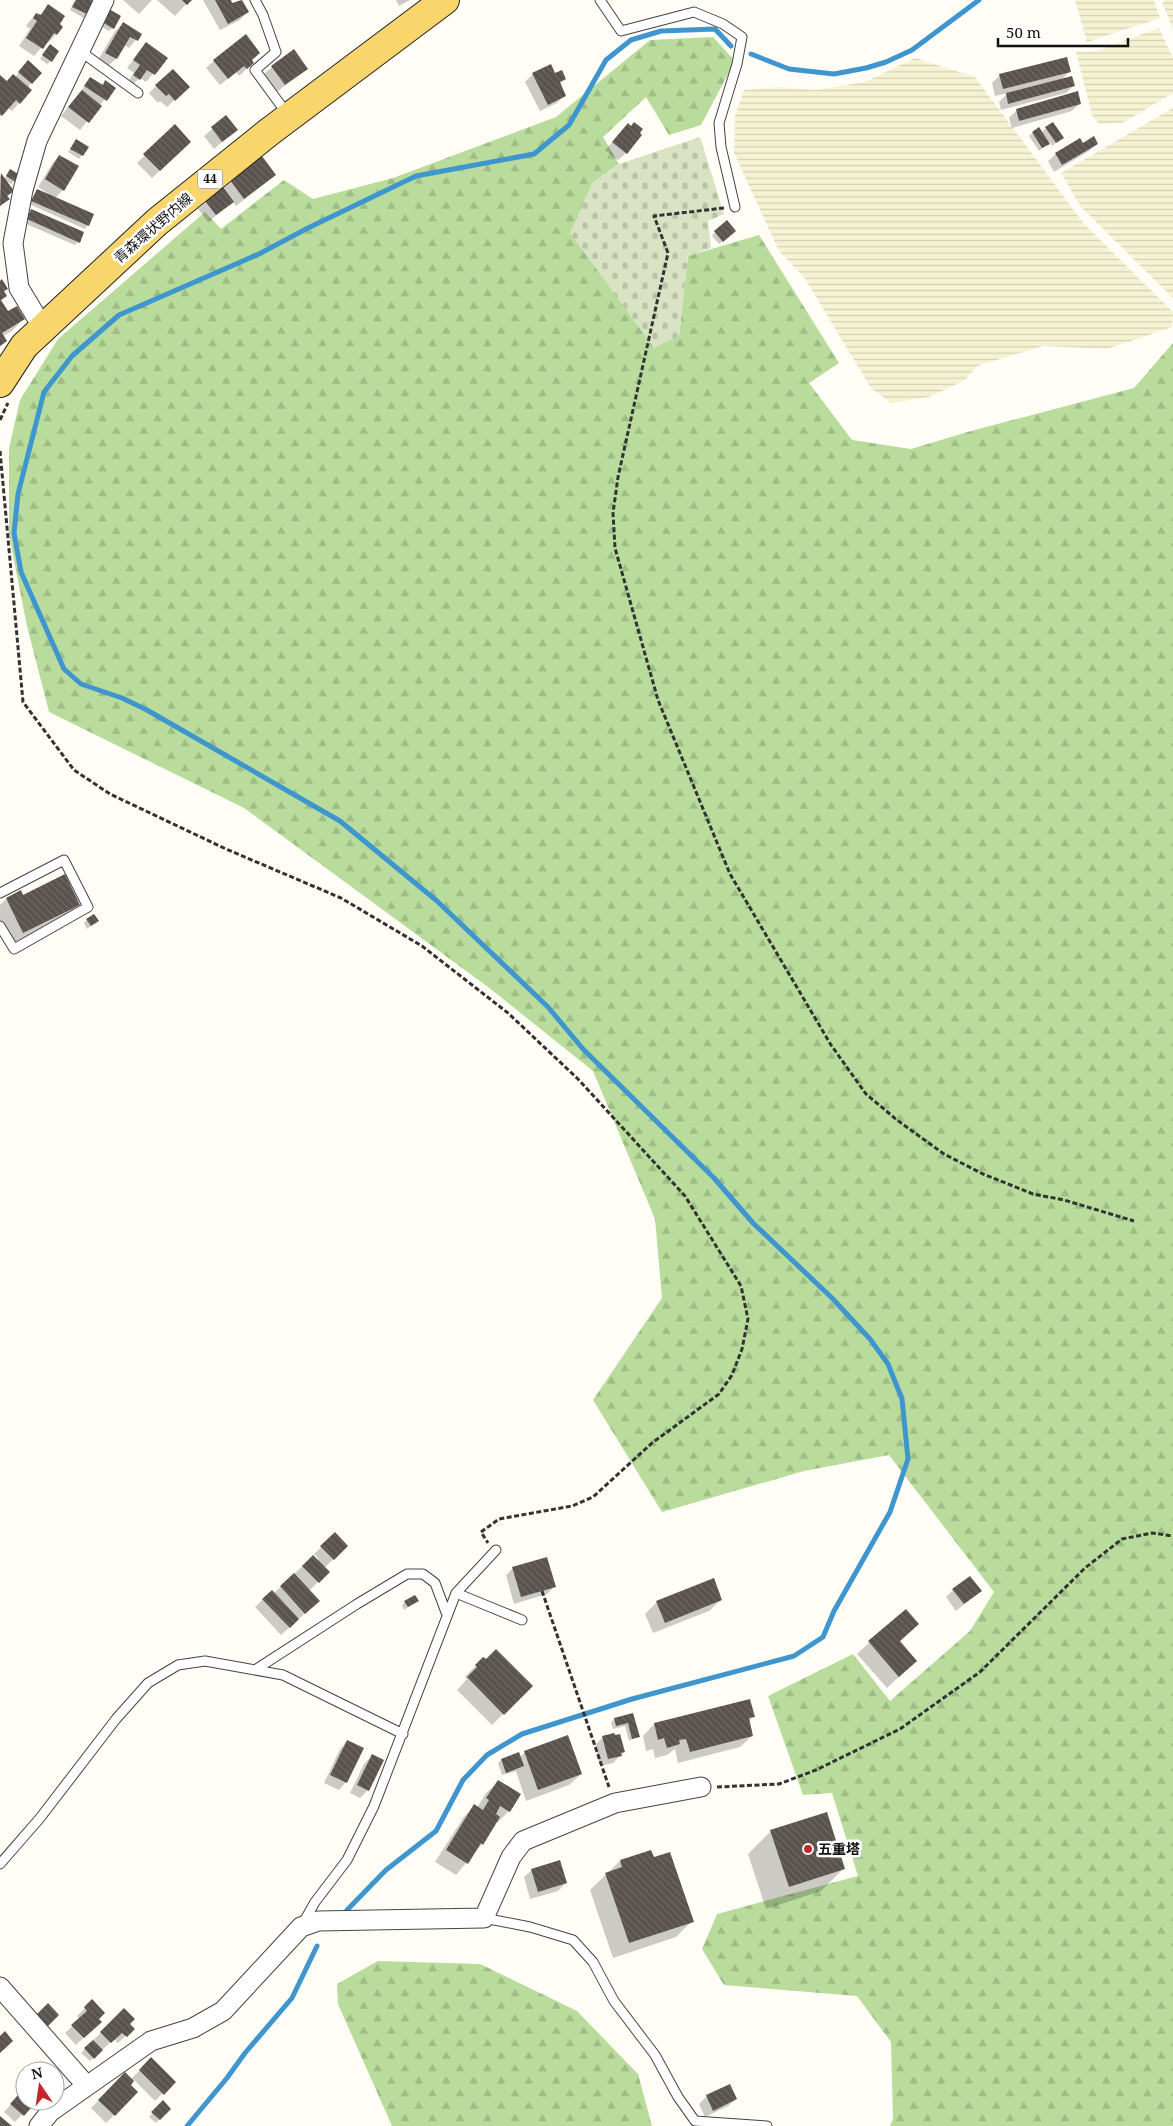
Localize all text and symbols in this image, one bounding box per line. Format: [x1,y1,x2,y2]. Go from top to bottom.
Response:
scale bar [998,15,1128,47]
text: 50 m [1006,22,1041,42]
road number: 44 [198,170,222,188]
street label: 青森環状野内線 [109,188,196,267]
place label: 五重塔 [818,1839,860,1858]
marker: 五重塔 [802,1843,814,1855]
north arrow [15,2061,65,2111]
text: N [29,2062,44,2083]

